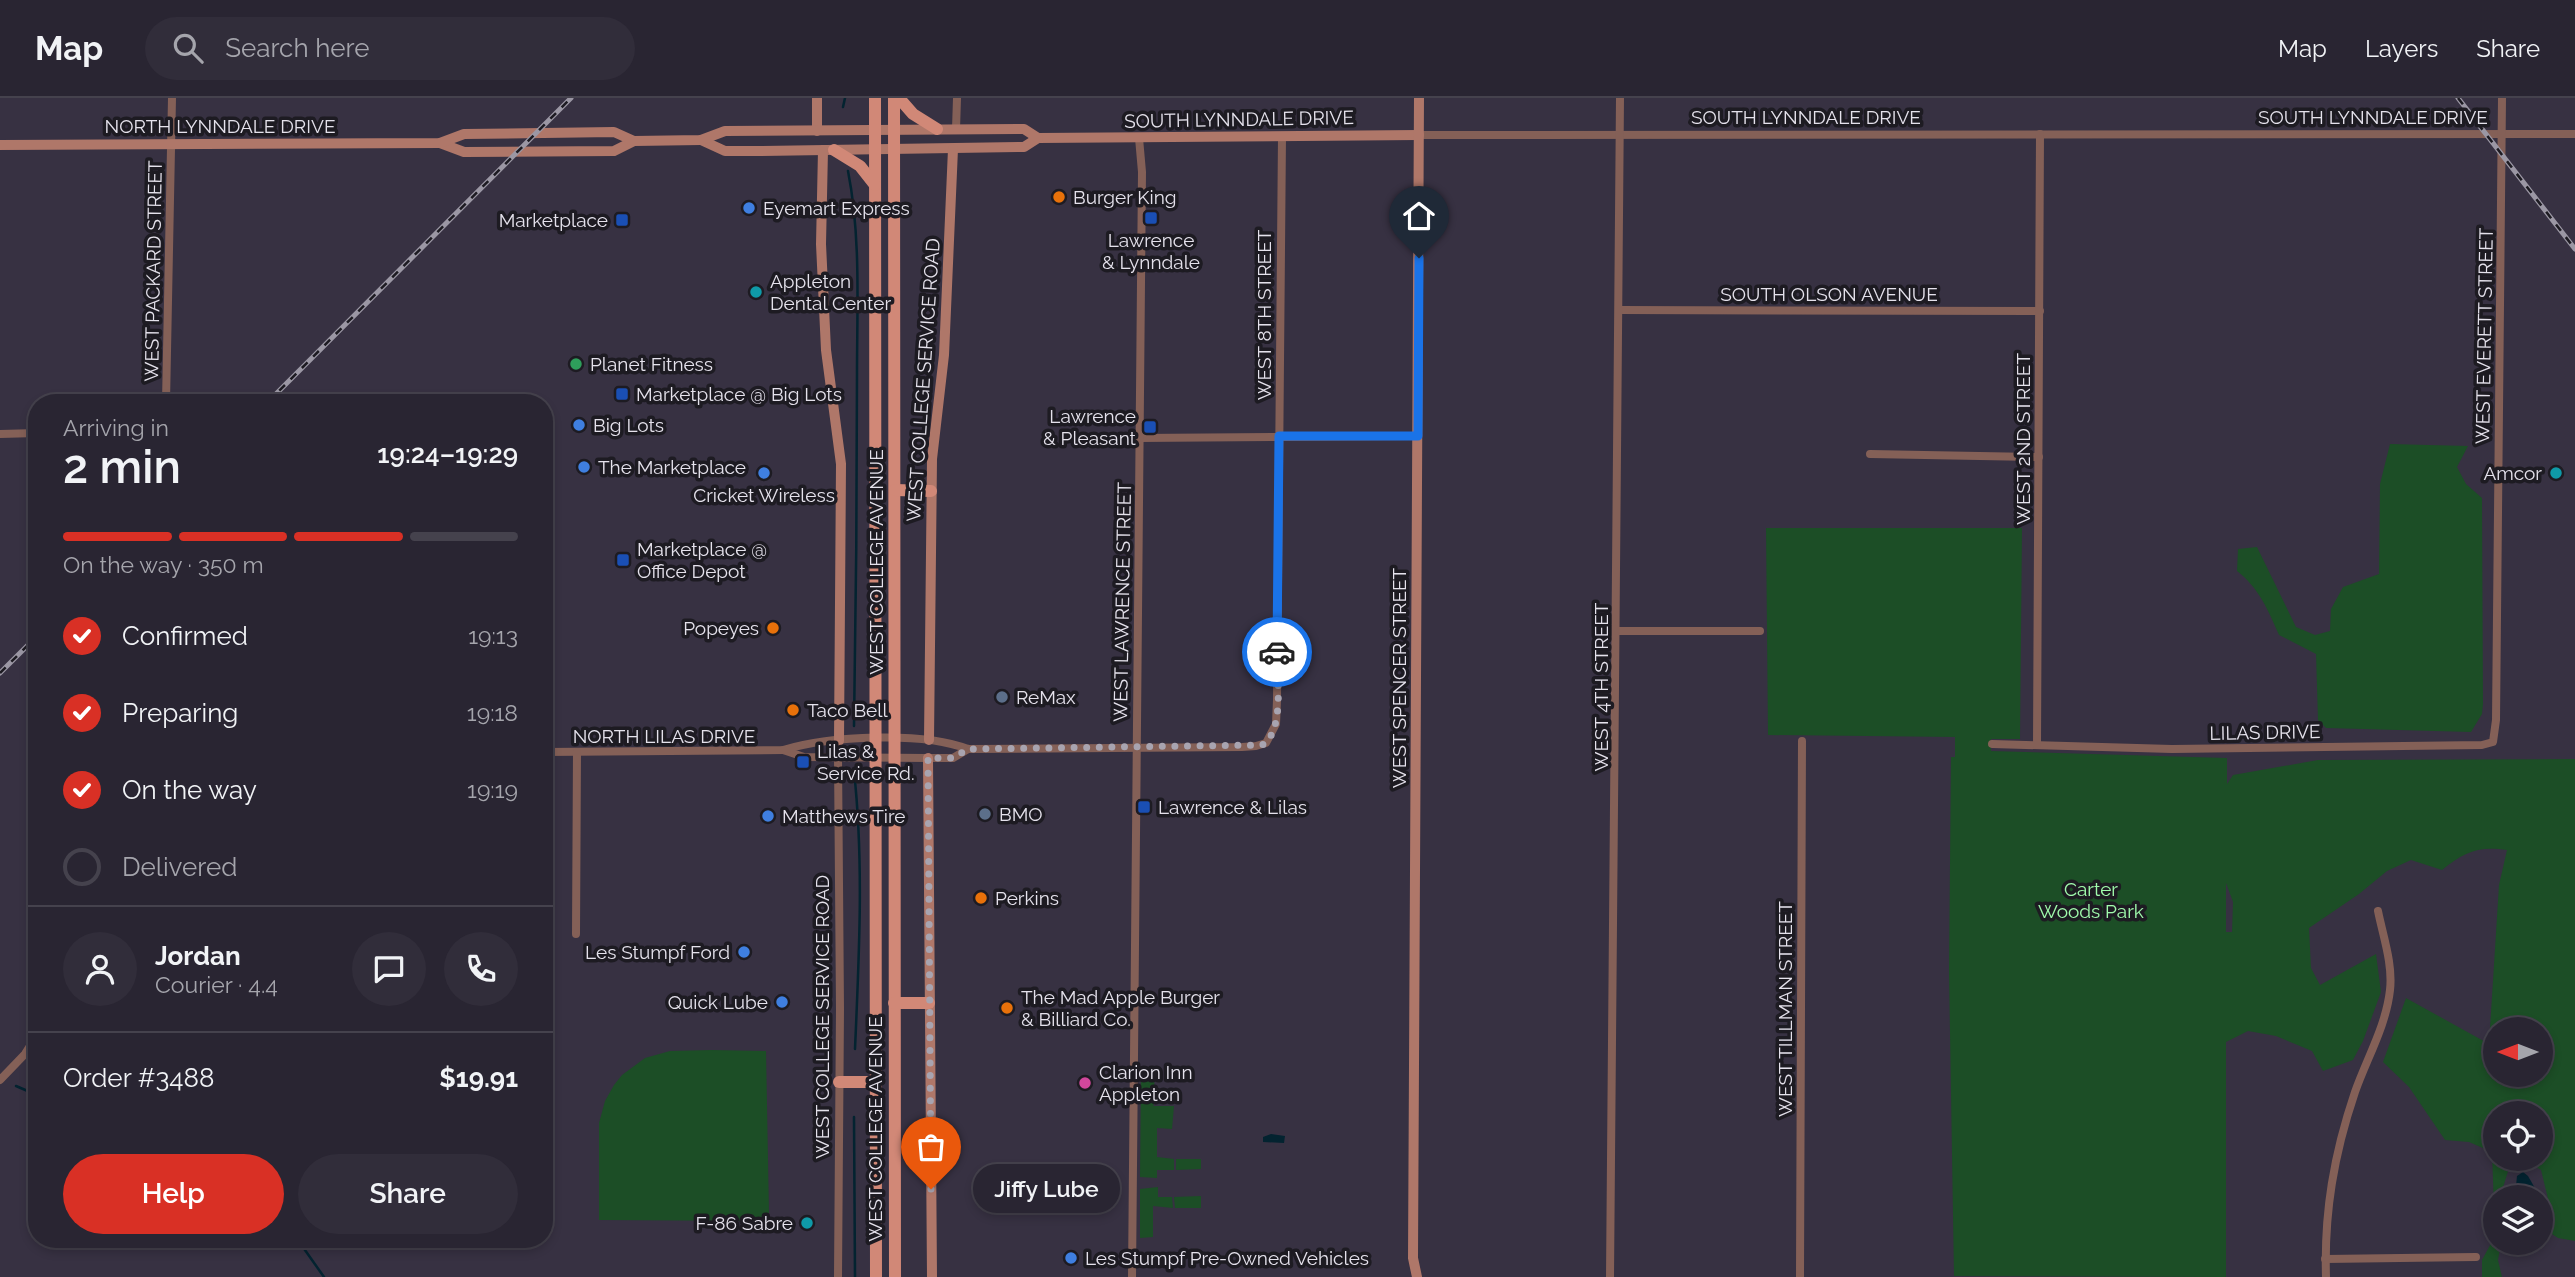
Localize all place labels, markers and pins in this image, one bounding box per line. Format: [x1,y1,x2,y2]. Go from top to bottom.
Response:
place label: Burger King [1073,186,1177,208]
pin [1389,186,1449,258]
marker: Burger King [1051,189,1067,205]
place label: Eyemart Express [763,197,910,219]
marker: Eyemart Express [741,200,757,216]
place label: Marketplace [499,209,608,231]
marker: Lawrence & Lynndale [1143,210,1159,226]
marker: Marketplace [614,212,630,228]
place label: Lawrence & Lynndale [1102,229,1200,273]
place label: Appleton Dental Center [770,270,891,314]
marker: Appleton Dental Center [748,284,764,300]
place label: Planet Fitness [590,353,713,375]
marker: Planet Fitness [568,356,584,372]
place label: Marketplace @ Big Lots [636,383,842,405]
marker: Marketplace @ Big Lots [614,386,630,402]
place label: Lawrence & Pleasant [1043,405,1137,449]
place label: Big Lots [593,414,664,436]
marker: Big Lots [571,417,587,433]
marker: Lawrence & Pleasant [1142,419,1158,435]
place label: The Marketplace [598,456,746,478]
marker: The Marketplace [576,459,592,475]
place label: Amcor [2483,462,2542,484]
marker: Cricket Wireless [756,465,772,481]
marker: Amcor [2548,465,2564,481]
place label: Cricket Wireless [693,484,835,506]
place label: Marketplace @ Office Depot [637,538,767,582]
marker: Marketplace @ Office Depot [615,552,631,568]
place label: Popeyes [683,617,759,639]
marker: Popeyes [765,620,781,636]
place label: ReMax [1016,686,1076,708]
marker: ReMax [994,689,1010,705]
place label: Taco Bell [807,699,888,721]
marker: Taco Bell [785,702,801,718]
place label: Lilas & Service Rd. [817,740,914,784]
marker: Lilas & Service Rd. [795,754,811,770]
place label: Lawrence & Lilas [1158,796,1307,818]
marker: Lawrence & Lilas [1136,799,1152,815]
place label: BMO [999,803,1043,825]
place label: Matthews Tire [782,805,905,827]
marker: BMO [977,806,993,822]
marker: Matthews Tire [760,808,776,824]
place label: Perkins [995,887,1059,909]
marker: Perkins [973,890,989,906]
place label: Les Stumpf Ford [585,941,730,963]
marker: Les Stumpf Ford [736,944,752,960]
place label: The Mad Apple Burger & Billiard Co. [1021,986,1220,1030]
place label: Quick Lube [668,991,768,1013]
marker: Quick Lube [774,994,790,1010]
marker: The Mad Apple Burger & Billiard Co. [999,1000,1015,1016]
place label: Clarion Inn Appleton [1099,1061,1192,1105]
marker: Clarion Inn Appleton [1077,1075,1093,1091]
pin [901,1117,961,1189]
callout: Jiffy Lube [973,1164,1120,1214]
place label: F-86 Sabre [695,1212,793,1234]
marker: F-86 Sabre [799,1215,815,1231]
place label: Les Stumpf Pre-Owned Vehicles [1085,1247,1369,1269]
marker: Les Stumpf Pre-Owned Vehicles [1063,1250,1079,1266]

